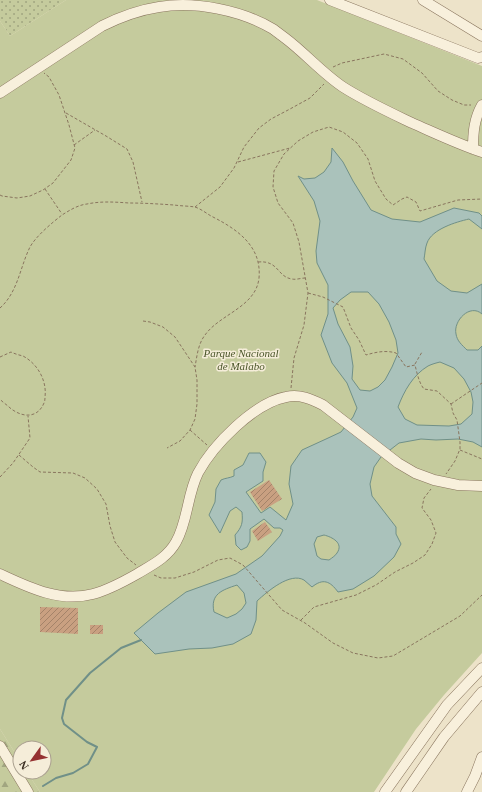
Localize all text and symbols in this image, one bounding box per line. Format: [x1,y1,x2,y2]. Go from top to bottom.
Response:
park label: Parque Nacional de Malabo [202,347,279,372]
north arrow [12,740,52,780]
text: N [16,759,31,772]

